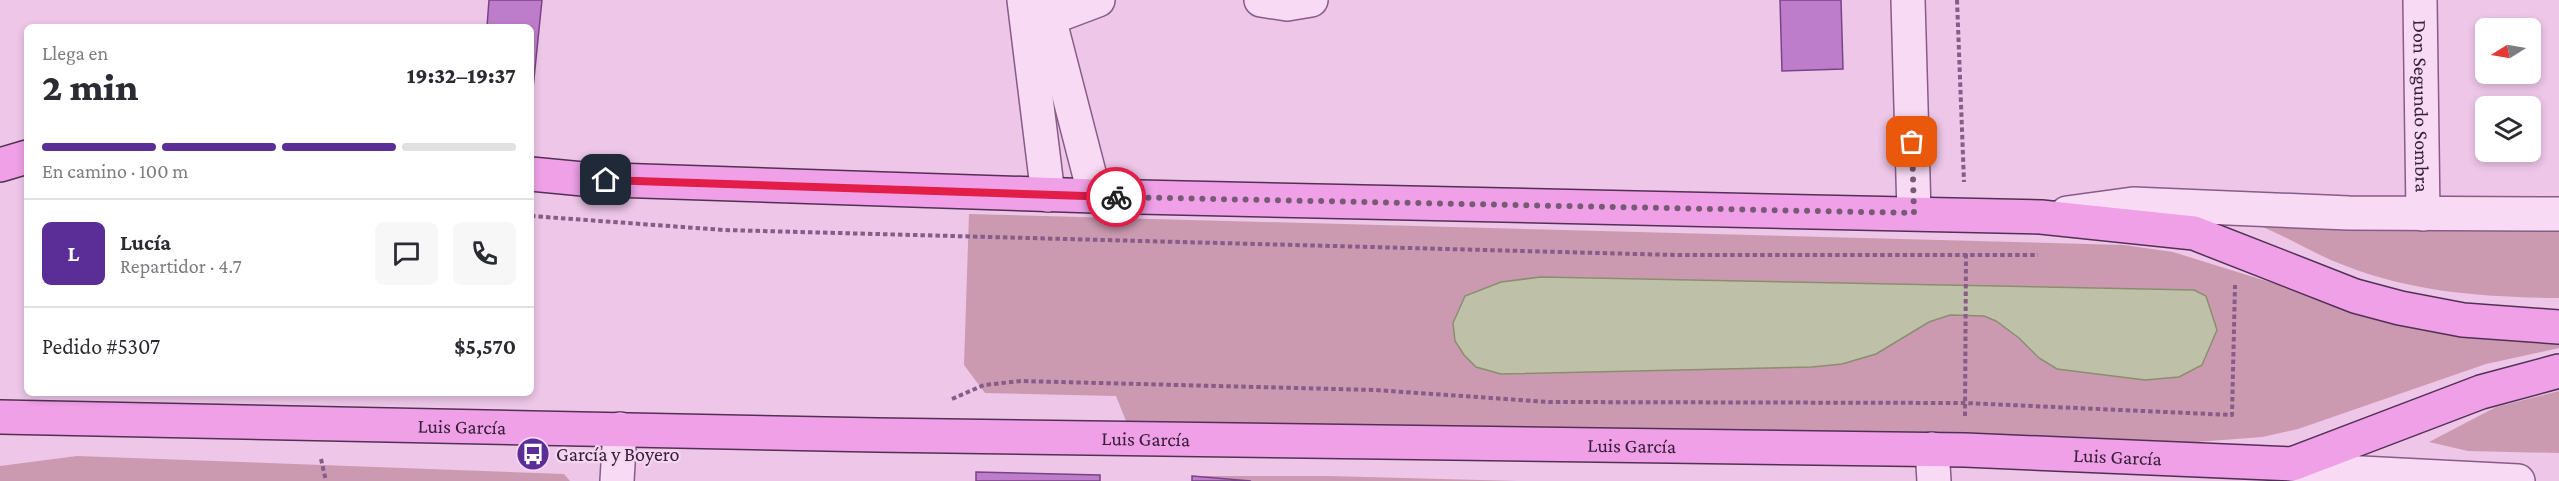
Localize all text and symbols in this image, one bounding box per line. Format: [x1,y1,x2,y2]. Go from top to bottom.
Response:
north arrow [2475,18,2541,84]
map controls [2475,18,2541,162]
street label: Don Segundo Sombra [2409,19,2434,193]
text: Llega en [42,42,108,64]
text: 19:32–19:37 [407,63,516,88]
text: 2 min [42,65,138,108]
button: layers [2475,96,2541,162]
pin [1886,116,1937,167]
icon: bag [1895,125,1928,158]
pin [580,154,631,205]
text: En camino · 100 m [42,160,188,182]
icon: home [589,163,622,196]
courier [1086,167,1146,227]
icon: bike [1100,181,1133,214]
button: chat [375,222,438,285]
button: phone [453,222,516,285]
text: Lucía [120,230,171,255]
text: L [68,241,79,266]
text: Repartidor · 4.7 [120,255,242,277]
text: Pedido #5307 [42,334,160,359]
text: $5,570 [454,334,516,359]
street label: Luis García [417,415,506,438]
street label: Luis García [1101,427,1190,450]
street label: Luis García [1587,434,1676,457]
bus stop icon: García y Boyero [515,436,551,472]
place label: García y Boyero [556,443,679,466]
street label: Luis García [2073,444,2162,469]

